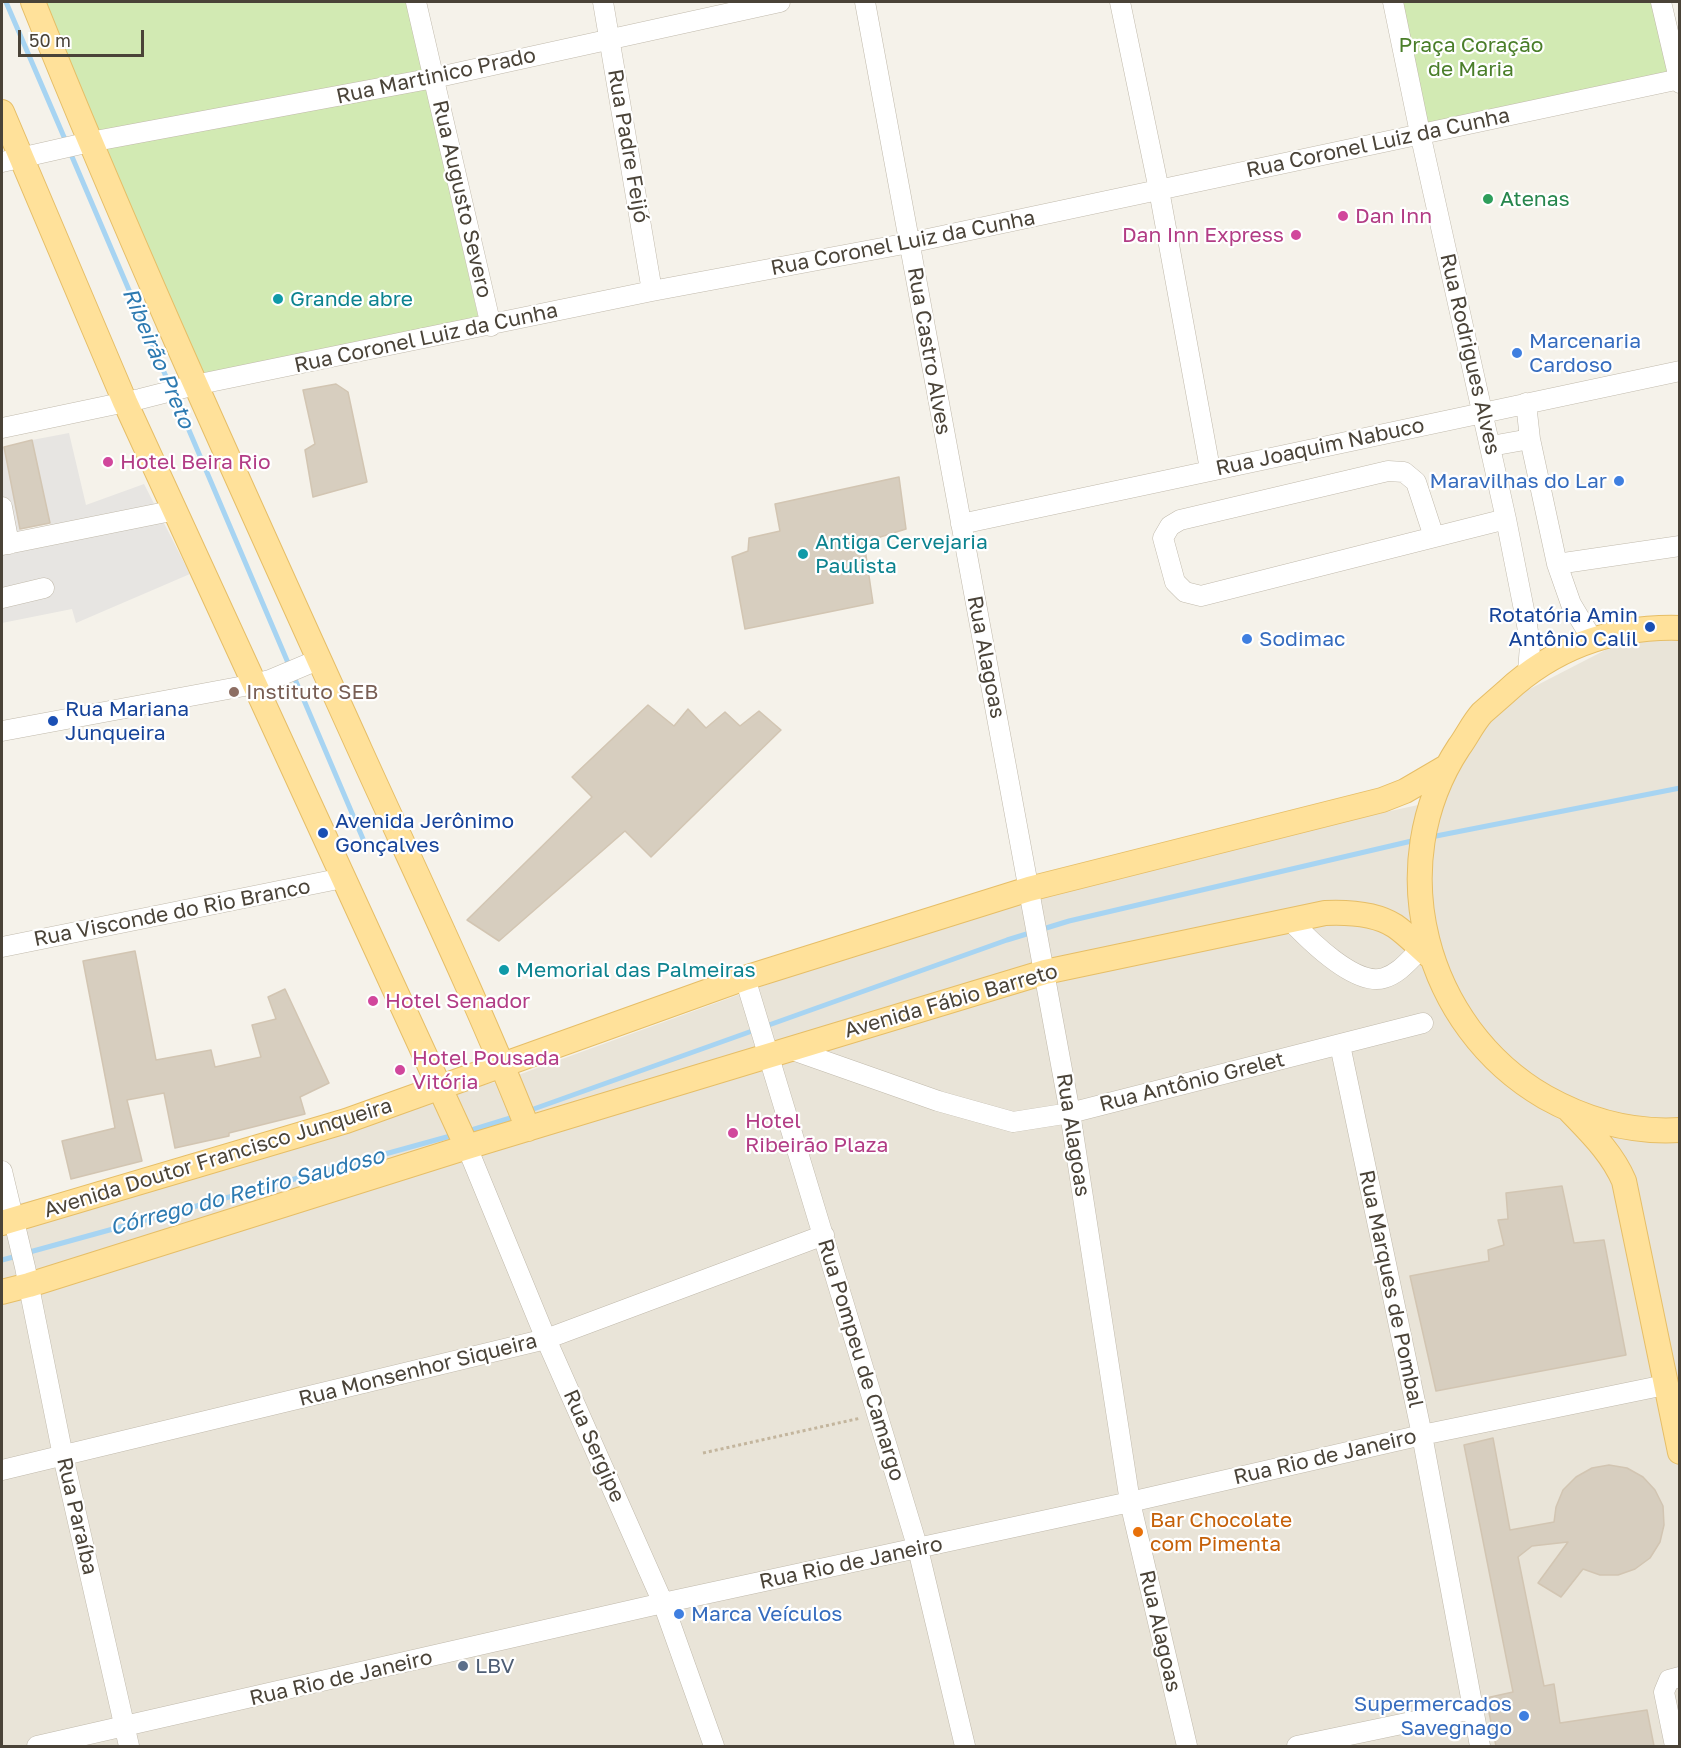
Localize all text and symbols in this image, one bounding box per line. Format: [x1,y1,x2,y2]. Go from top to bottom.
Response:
scale bar [21,18,147,56]
text: 50 m [29,29,71,51]
park label: Praça Coração de Maria [1399,32,1543,82]
street label: Rua Martinico Prado [334,43,538,109]
street label: Rua Padre Feijó [602,67,654,225]
street label: Rua Augusto Severo [427,98,497,300]
street label: Rua Coronel Luiz da Cunha [1244,103,1512,183]
place label: Atenas [1500,186,1570,212]
marker: Atenas [1481,192,1495,206]
place label: Dan Inn [1355,203,1432,229]
street label: Rua Coronel Luiz da Cunha [769,205,1037,281]
marker: Dan Inn [1336,209,1350,223]
place label: Dan Inn Express [1122,222,1284,248]
marker: Dan Inn Express [1289,228,1303,242]
street label: Rua Rodrigues Alves [1435,251,1505,457]
street label: Rua Castro Alves [902,265,956,437]
water label: Ribeirão Preto [117,284,199,432]
place label: Grande abre [290,286,413,312]
marker: Grande abre [271,292,285,306]
street label: Rua Coronel Luiz da Cunha [292,298,560,378]
place label: Marcenaria Cardoso [1529,328,1641,378]
marker: Marcenaria Cardoso [1510,346,1524,360]
street label: Rua Joaquim Nabuco [1214,413,1426,481]
place label: Hotel Beira Rio [120,449,271,475]
marker: Hotel Beira Rio [101,455,115,469]
place label: Maravilhas do Lar [1429,468,1607,494]
marker: Maravilhas do Lar [1612,474,1626,488]
place label: Antiga Cervejaria Paulista [815,529,988,579]
marker: Antiga Cervejaria Paulista [796,547,810,561]
street label: Rua Alagoas [962,594,1010,720]
place label: Rotatória Amin Antônio Calil [1488,602,1638,652]
marker: Rotatória Amin Antônio Calil [1643,620,1657,634]
place label: Sodimac [1259,626,1345,652]
marker: Sodimac [1240,632,1254,646]
place label: Instituto SEB [246,679,378,705]
marker: Instituto SEB [227,685,241,699]
place label: Rua Mariana Junqueira [65,696,189,746]
marker: Rua Mariana Junqueira [46,714,60,728]
place label: Avenida Jerônimo Gonçalves [335,808,514,858]
marker: Avenida Jerônimo Gonçalves [316,826,330,840]
street label: Rua Visconde do Rio Branco [32,874,312,952]
place label: Memorial das Palmeiras [516,957,756,983]
street label: Avenida Fábio Barreto [842,958,1060,1044]
marker: Memorial das Palmeiras [497,963,511,977]
place label: Hotel Senador [385,988,530,1014]
marker: Hotel Senador [366,994,380,1008]
place label: Hotel Pousada Vitória [412,1045,560,1095]
street label: Rua Antônio Grelet [1097,1047,1287,1117]
marker: Hotel Pousada Vitória [393,1063,407,1077]
street label: Rua Alagoas [1051,1072,1095,1198]
street label: Avenida Doutor Francisco Junqueira [41,1093,395,1223]
place label: Hotel Ribeirão Plaza [745,1108,888,1158]
marker: Hotel Ribeirão Plaza [726,1126,740,1140]
water label: Córrego do Retiro Saudoso [107,1143,387,1241]
street label: Rua Marques de Pombal [1353,1168,1429,1410]
street label: Rua Pompeu de Camargo [812,1236,910,1484]
street label: Rua Monsenhor Siqueira [296,1328,540,1412]
street label: Rua Sergipe [558,1386,630,1506]
street label: Rua Rio de Janeiro [1231,1424,1419,1490]
street label: Rua Paraíba [51,1455,103,1577]
place label: Bar Chocolate com Pimenta [1150,1507,1292,1557]
marker: Bar Chocolate com Pimenta [1131,1525,1145,1539]
street label: Rua Rio de Janeiro [757,1531,945,1595]
street label: Rua Alagoas [1134,1568,1186,1694]
place label: Marca Veículos [691,1601,842,1627]
marker: Marca Veículos [672,1607,686,1621]
street label: Rua Rio de Janeiro [247,1645,435,1711]
place label: LBV [475,1653,515,1679]
marker: LBV [456,1659,470,1673]
place label: Supermercados Savegnago [1354,1691,1512,1741]
marker: Supermercados Savegnago [1517,1709,1531,1723]

